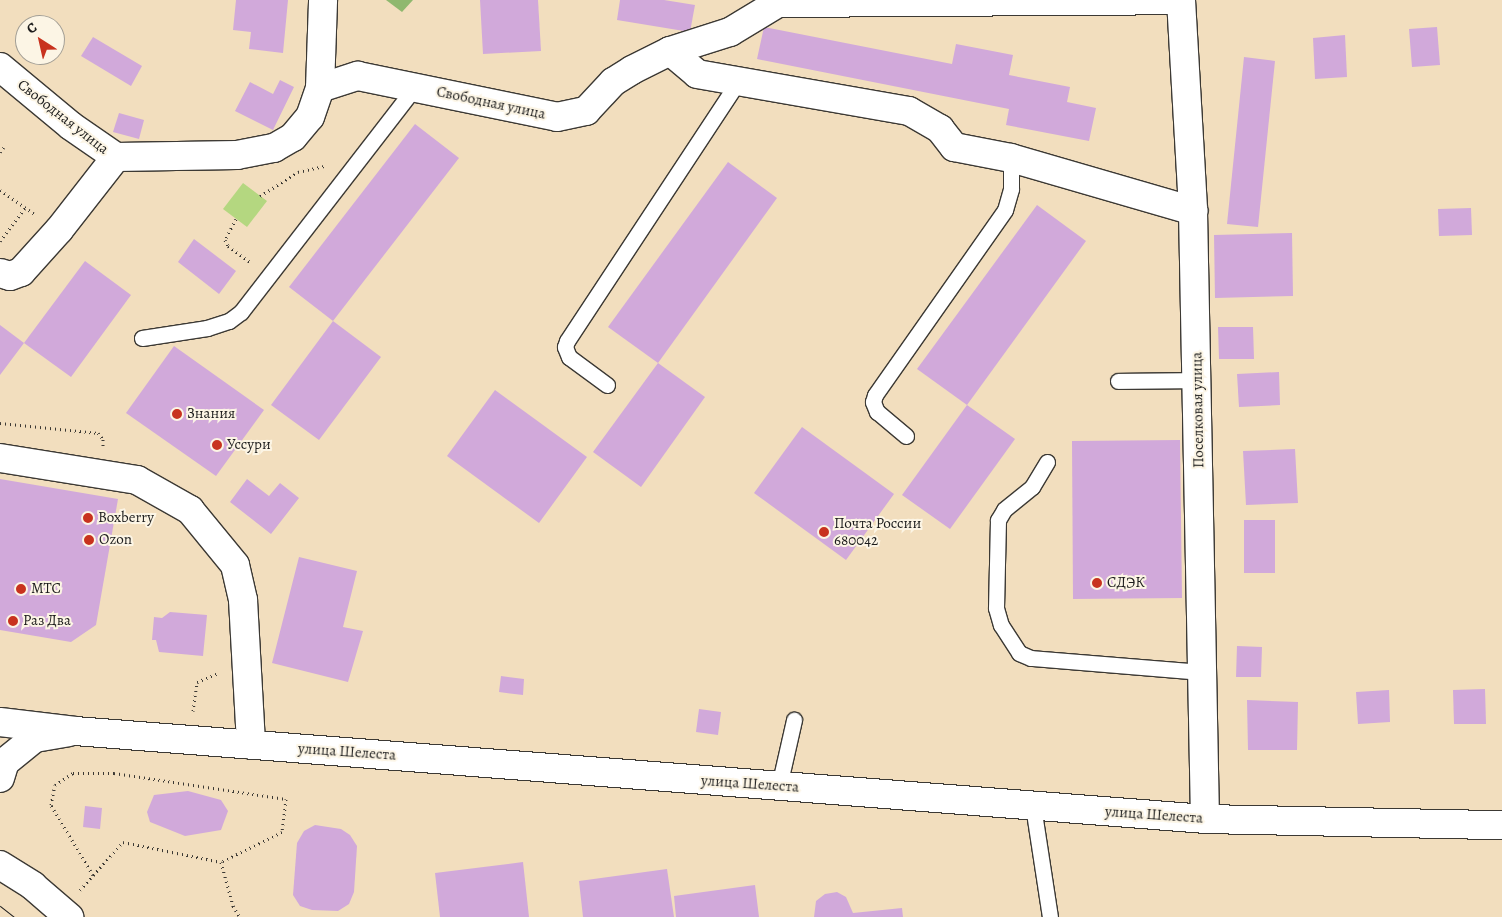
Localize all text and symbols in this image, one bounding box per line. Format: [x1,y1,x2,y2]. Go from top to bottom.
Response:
north arrow [15,15,65,65]
text: С [23,18,41,38]
street label: Свободная улица [14,76,112,158]
street label: Свободная улица [435,83,547,123]
street label: Поселковая улица [1188,352,1208,468]
place label: Знания [187,405,235,423]
marker: Знания [171,408,183,420]
place label: Уссури [227,436,271,454]
marker: Уссури [211,439,223,451]
place label: Boxberry [98,509,154,527]
marker: Boxberry [82,512,94,524]
place label: Почта России 680042 [834,514,921,549]
marker: Почта России 680042 [818,526,830,538]
place label: Ozon [99,531,132,549]
marker: Ozon [83,534,95,546]
place label: СДЭК [1107,574,1145,592]
marker: СДЭК [1091,577,1103,589]
place label: МТС [31,580,61,598]
marker: МТС [15,583,27,595]
place label: Раз Два [23,612,71,630]
marker: Раз Два [7,615,19,627]
street label: улица Шелеста [297,740,397,764]
street label: улица Шелеста [700,772,800,796]
street label: улица Шелеста [1104,803,1204,827]

